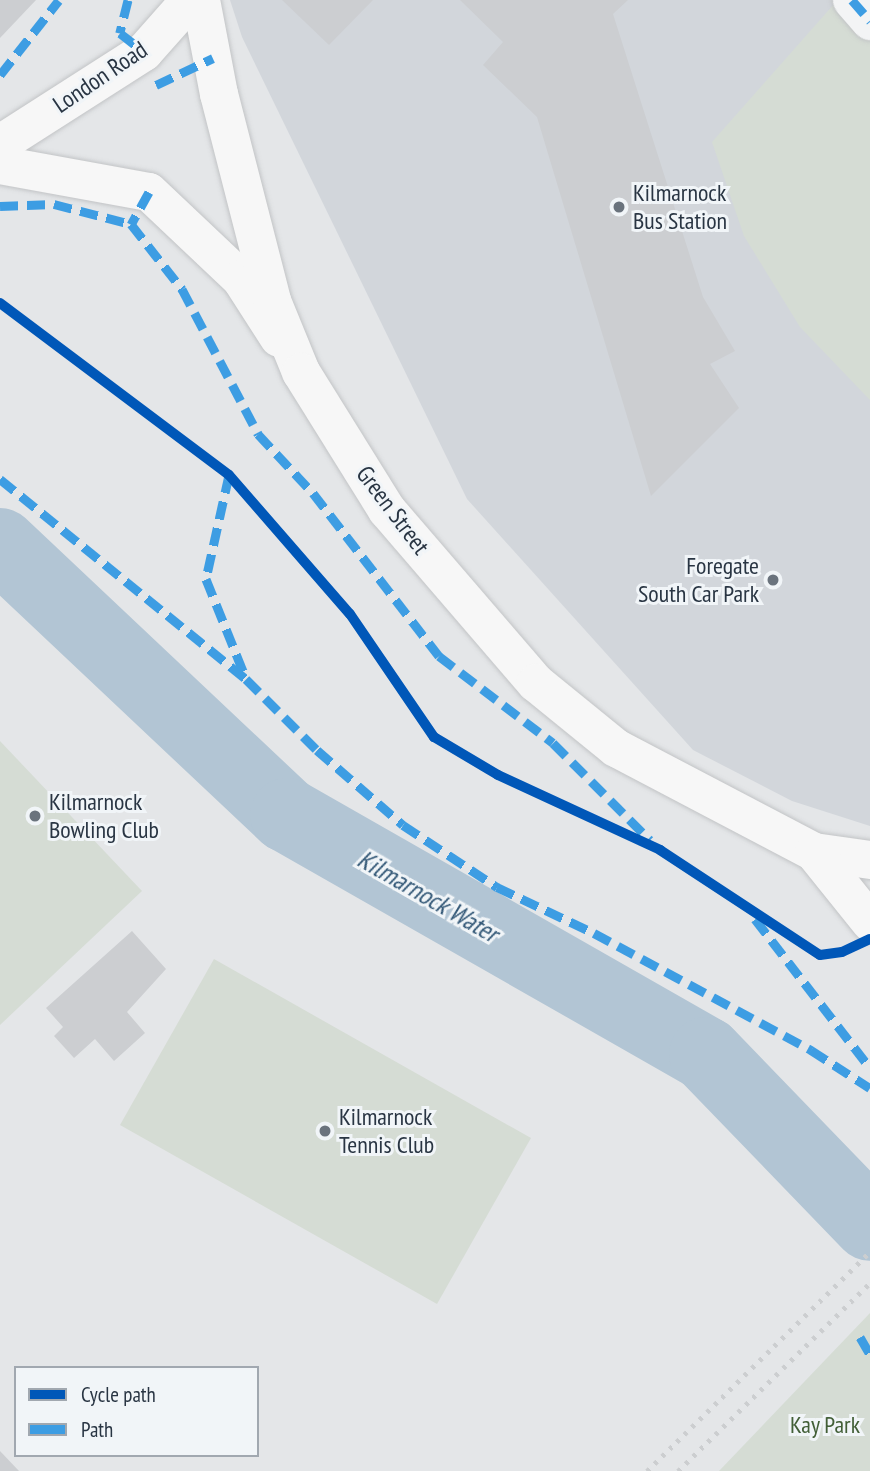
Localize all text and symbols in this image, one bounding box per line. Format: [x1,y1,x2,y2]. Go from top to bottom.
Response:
street label: London Road [48,35,152,119]
place label: Kilmarnock Bus Station [633,179,727,235]
marker: Kilmarnock Bus Station [611,199,627,215]
street label: Green Street [350,460,436,560]
place label: Foregate South Car Park [638,552,759,608]
marker: Foregate South Car Park [765,572,781,588]
place label: Kilmarnock Bowling Club [49,788,159,844]
marker: Kilmarnock Bowling Club [27,808,43,824]
water label: Kilmarnock Water [352,843,504,949]
place label: Kilmarnock Tennis Club [339,1103,434,1159]
marker: Kilmarnock Tennis Club [317,1123,333,1139]
legend [14,1366,259,1457]
text: Cycle path [81,1381,156,1408]
park label: Kay Park [790,1411,860,1439]
text: Path [81,1416,113,1443]

